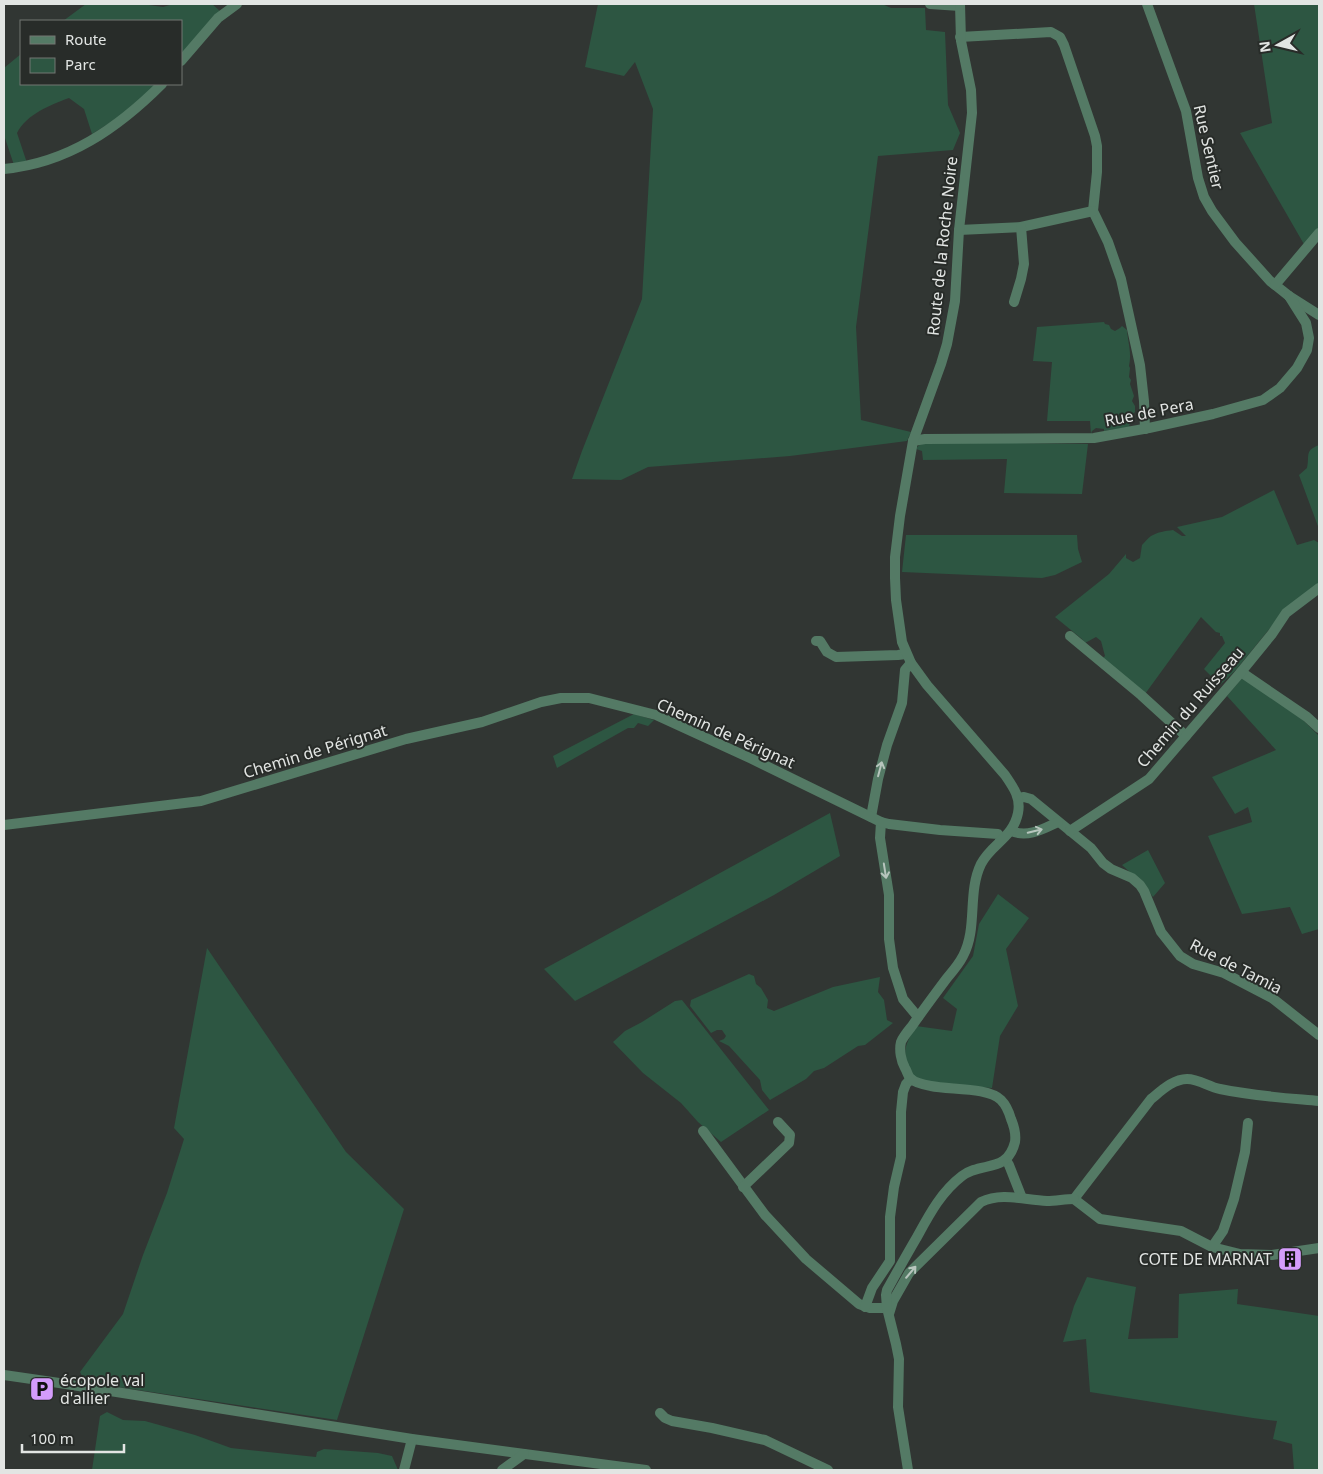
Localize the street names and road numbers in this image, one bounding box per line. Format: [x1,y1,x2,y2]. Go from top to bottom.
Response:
street label: Rue Sentier [1189,102,1230,192]
street label: Route de la Roche Noire [922,155,962,337]
street label: Rue de Pera [1103,393,1195,431]
street label: Chemin du Ruisseau [1131,642,1249,772]
street label: Chemin de Pérignat [653,693,799,773]
street label: Chemin de Pérignat [240,719,390,783]
street label: Rue de Tamia [1186,933,1286,999]

